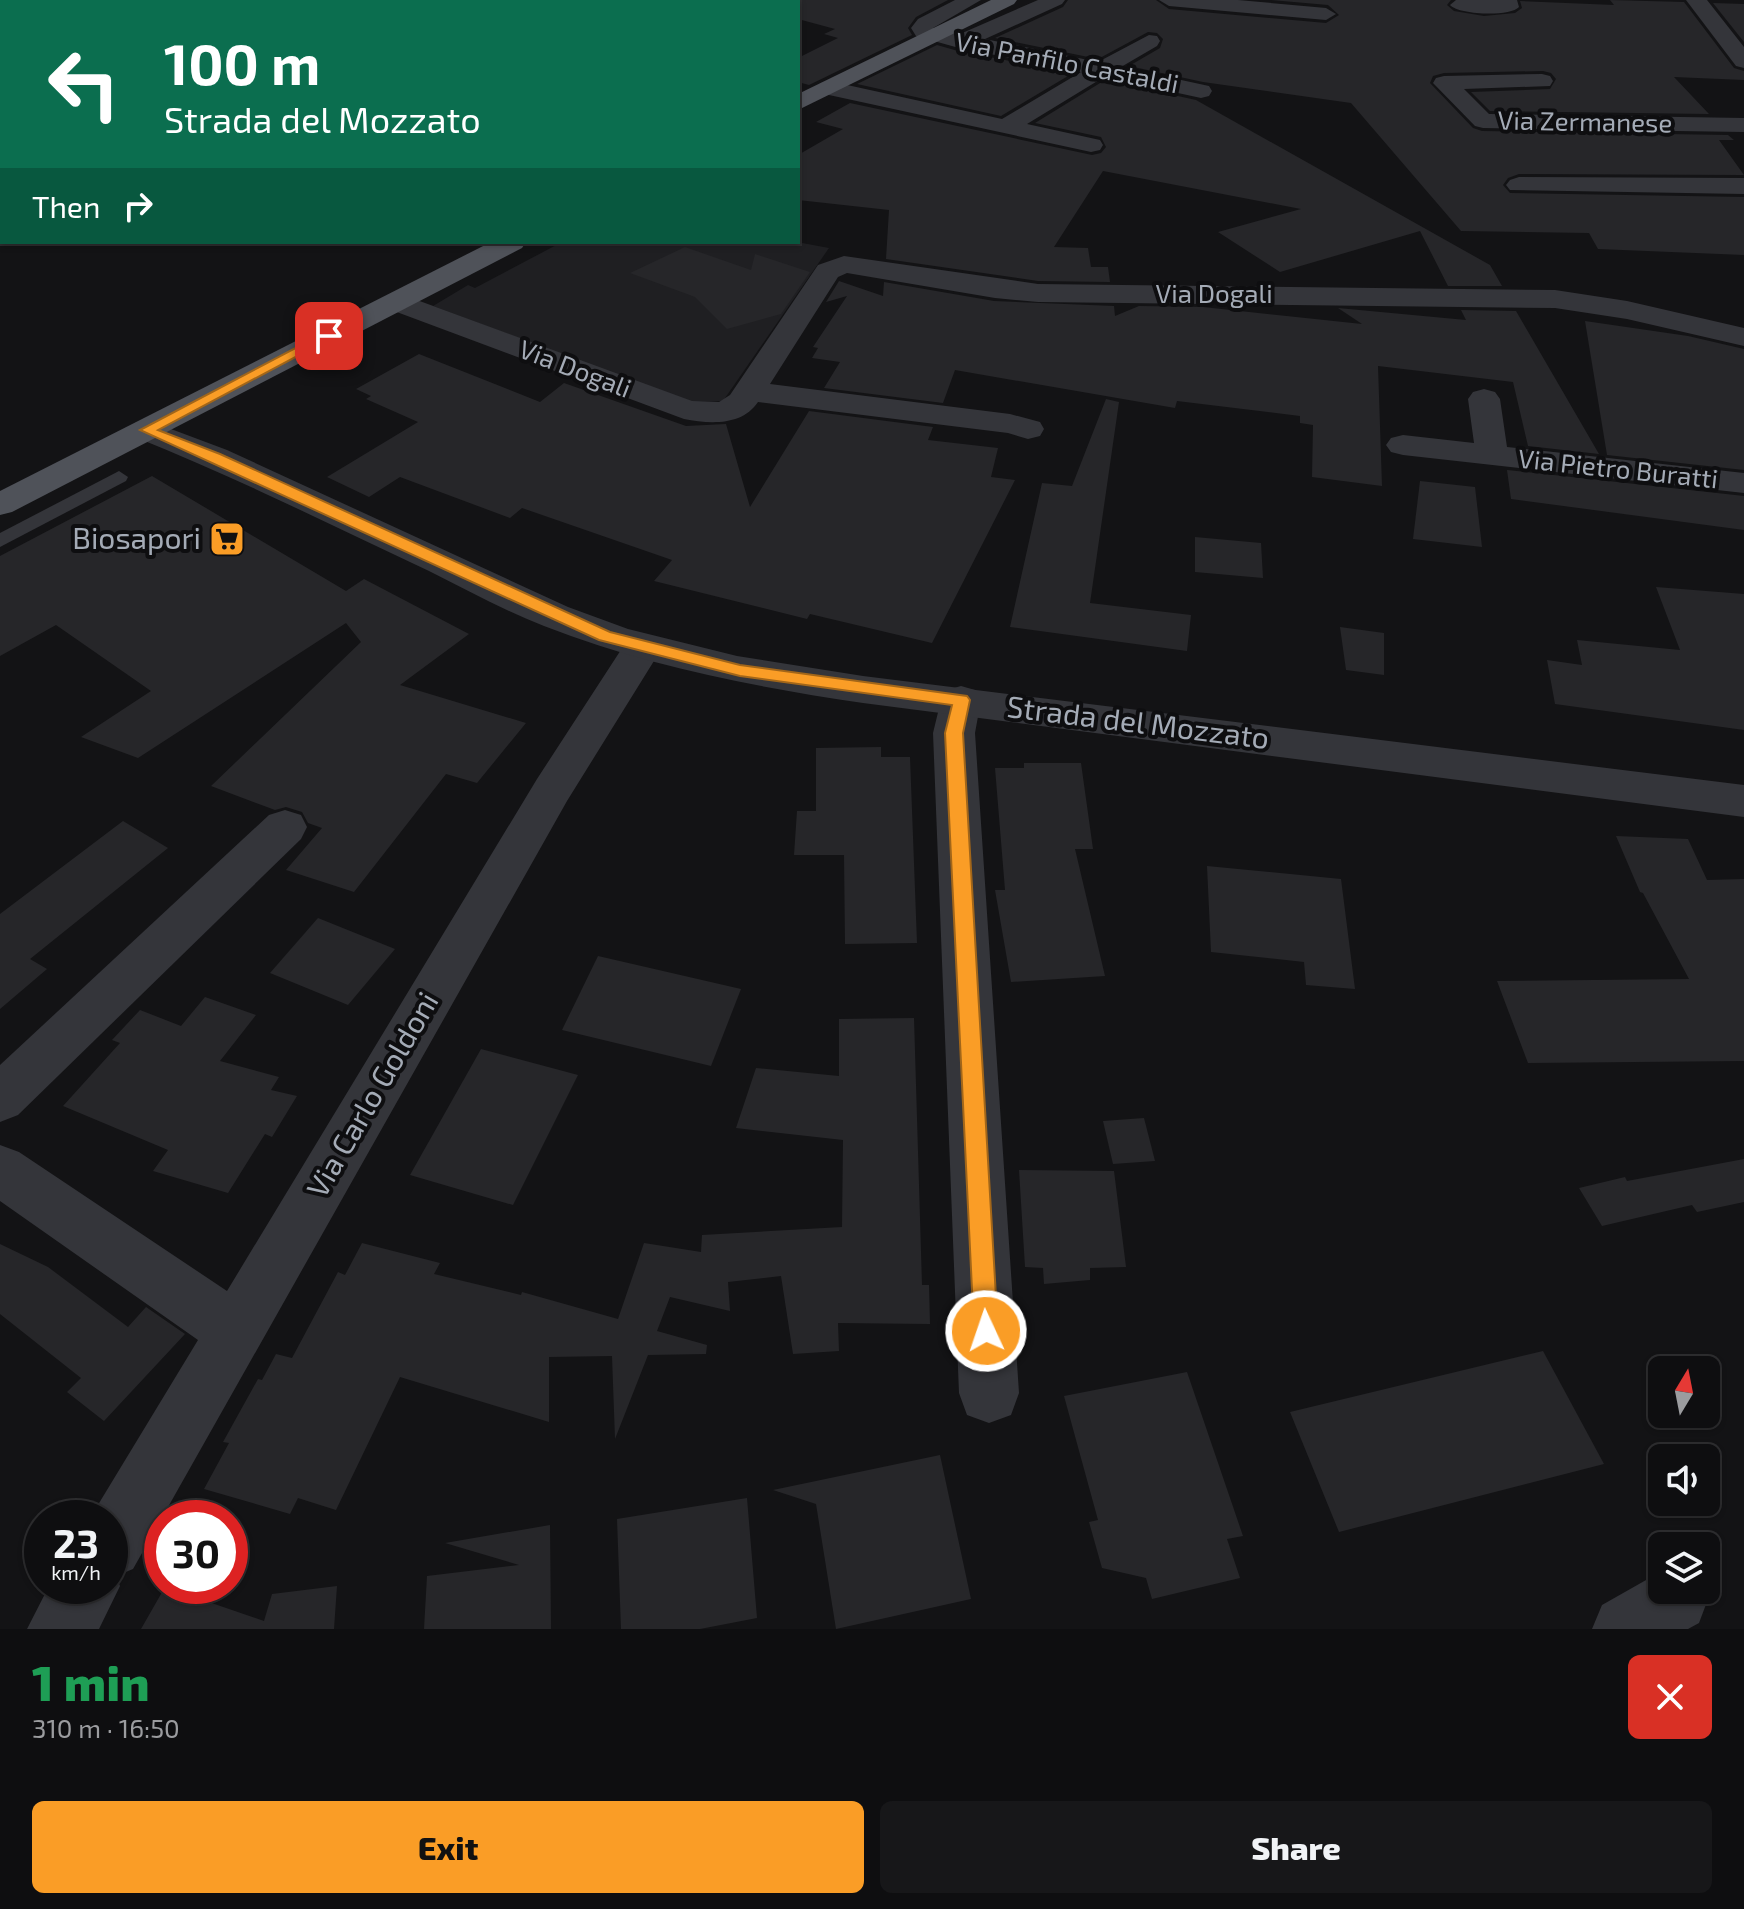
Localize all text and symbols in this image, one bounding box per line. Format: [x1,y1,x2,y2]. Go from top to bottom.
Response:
street label: Via Panfilo Castaldi [953,25,1181,98]
text: 100 m [164,29,320,96]
icon: left [32,32,136,136]
text: Strada del Mozzato [164,97,481,140]
street label: Via Zermanese [1497,103,1673,138]
icon: right [116,184,160,228]
text: Then [32,188,100,224]
street label: Via Dogali [1155,277,1273,308]
pin [295,302,363,370]
icon: arrive [307,314,351,358]
street label: Via Dogali [515,332,636,403]
street label: Via Pietro Buratti [1517,442,1720,493]
place label: Biosapori [72,519,201,555]
supermarket icon: Biosapori [208,520,246,558]
street label: Strada del Mozzato [1005,687,1271,755]
street label: Via Carlo Goldoni [298,985,445,1203]
position arrow [944,1289,1028,1373]
north arrow [1648,1356,1720,1428]
map controls [1648,1356,1720,1604]
button: sound [1648,1444,1720,1516]
speed limit sign: 30 [144,1500,248,1604]
text: 23 [53,1518,99,1566]
button: layers [1648,1532,1720,1604]
text: km/h [51,1560,101,1584]
text: 1 min [32,1653,150,1711]
button: close [1628,1655,1712,1739]
text: 310 m · 16:50 [32,1712,180,1743]
button: Exit [32,1801,864,1893]
button: Share [880,1801,1712,1893]

